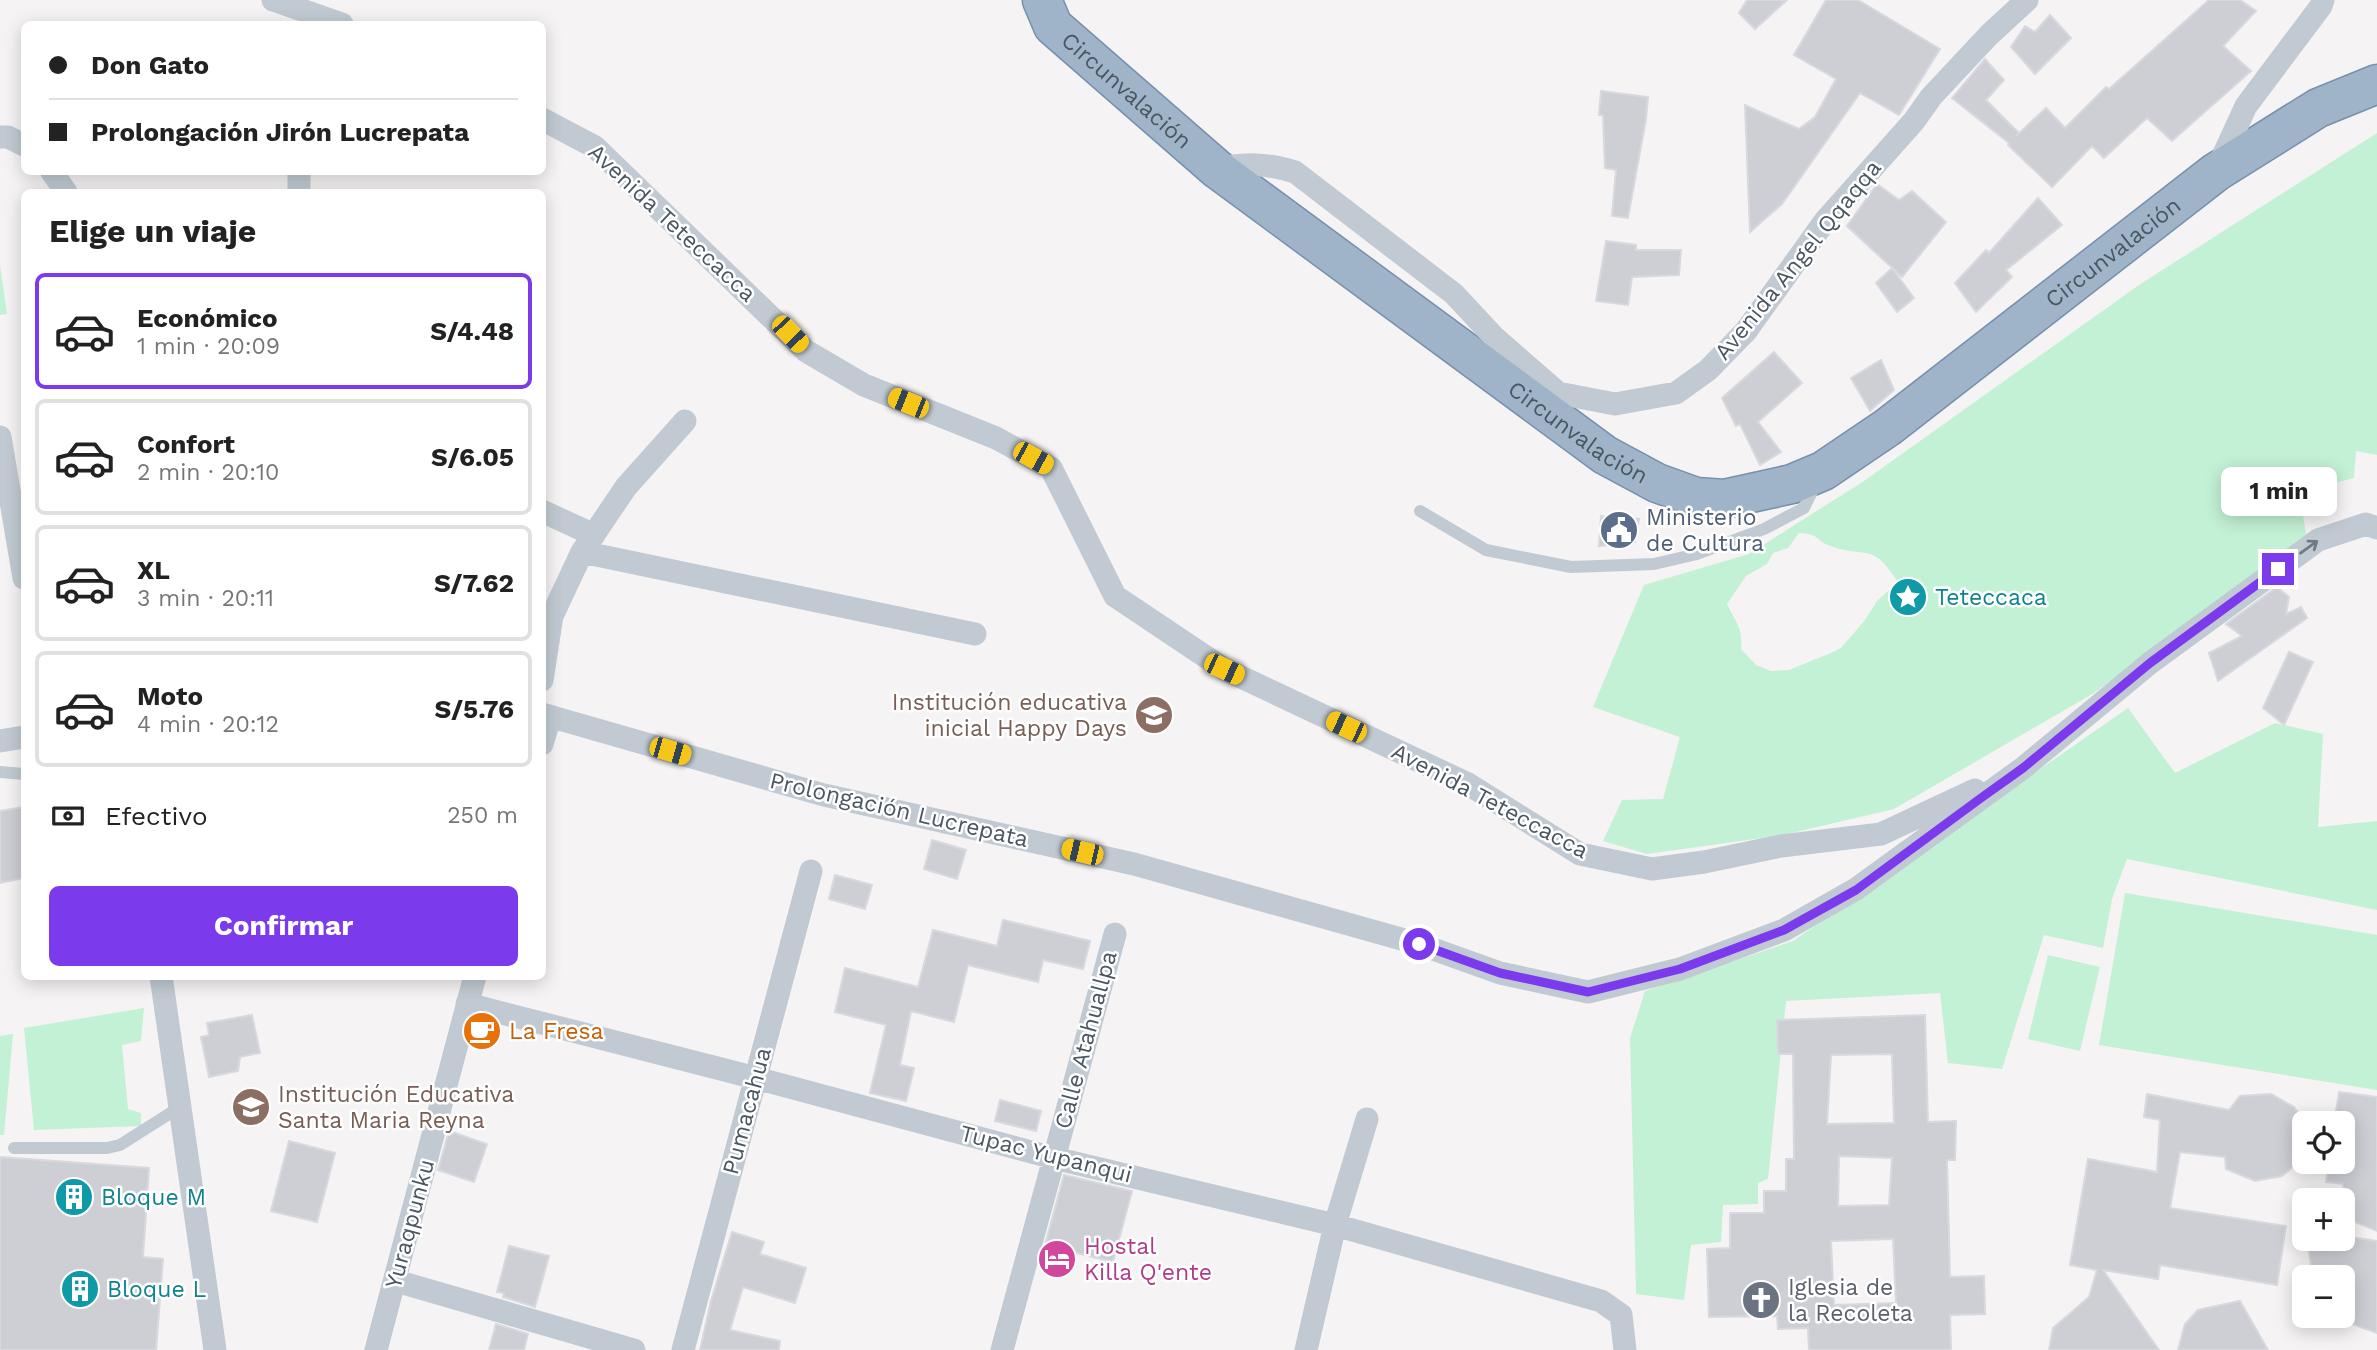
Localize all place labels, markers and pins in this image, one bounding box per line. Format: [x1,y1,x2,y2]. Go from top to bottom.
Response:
place label: Ministerio de Cultura [1646,504,1764,557]
public building icon: Ministerio de Cultura [1598,509,1640,551]
place icon: Teteccaca [1887,576,1929,618]
place label: Teteccaca [1935,584,2047,611]
place label: Institución educativa inicial Happy Days [892,689,1127,742]
school or university icon: Institución educativa inicial Happy Days [1133,694,1175,736]
cafe icon: La Fresa [461,1010,503,1052]
place label: La Fresa [509,1018,604,1045]
place label: Institución Educativa Santa Maria Reyna [278,1081,514,1134]
school or university icon: Institución Educativa Santa Maria Reyna [230,1086,272,1128]
building icon: Bloque M [53,1176,95,1218]
place label: Bloque M [101,1184,206,1211]
place label: Hostal Killa Q'ente [1084,1233,1212,1286]
hotel icon: Hostal Killa Q'ente [1036,1238,1078,1280]
building icon: Bloque L [59,1268,101,1310]
place label: Iglesia de la Recoleta [1788,1274,1913,1327]
place label: Bloque L [107,1276,207,1303]
church icon: Iglesia de la Recoleta [1740,1279,1782,1321]

